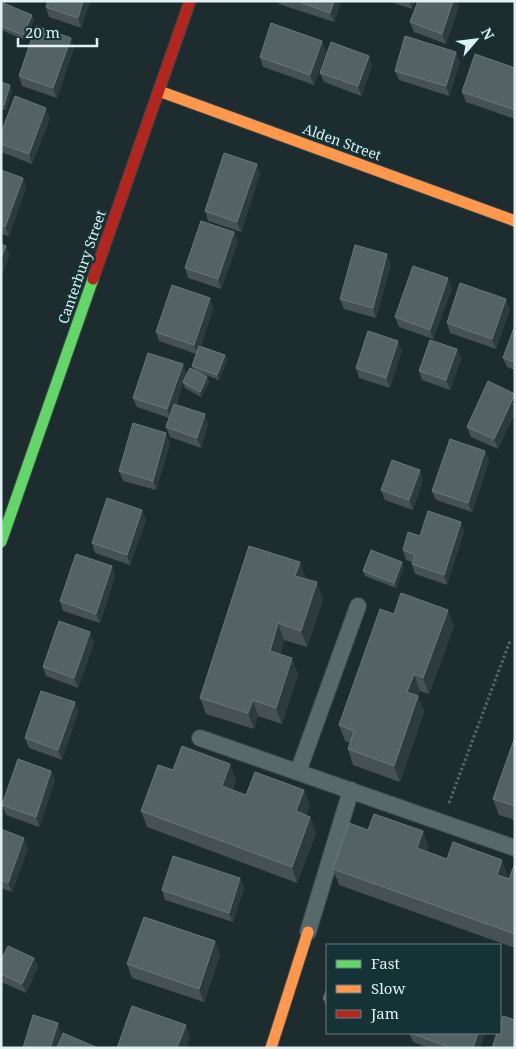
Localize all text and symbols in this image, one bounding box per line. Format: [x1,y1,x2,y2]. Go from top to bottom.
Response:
scale bar [18,15,96,47]
north arrow [451,15,501,65]
text: 20 m [25,22,60,42]
text: N [477,24,499,43]
street label: Alden Street [300,119,384,165]
street label: Canterbury Street [53,207,110,326]
legend [326,944,501,1034]
text: Fast [371,953,400,973]
text: Slow [371,978,405,998]
text: Jam [370,1003,399,1023]

